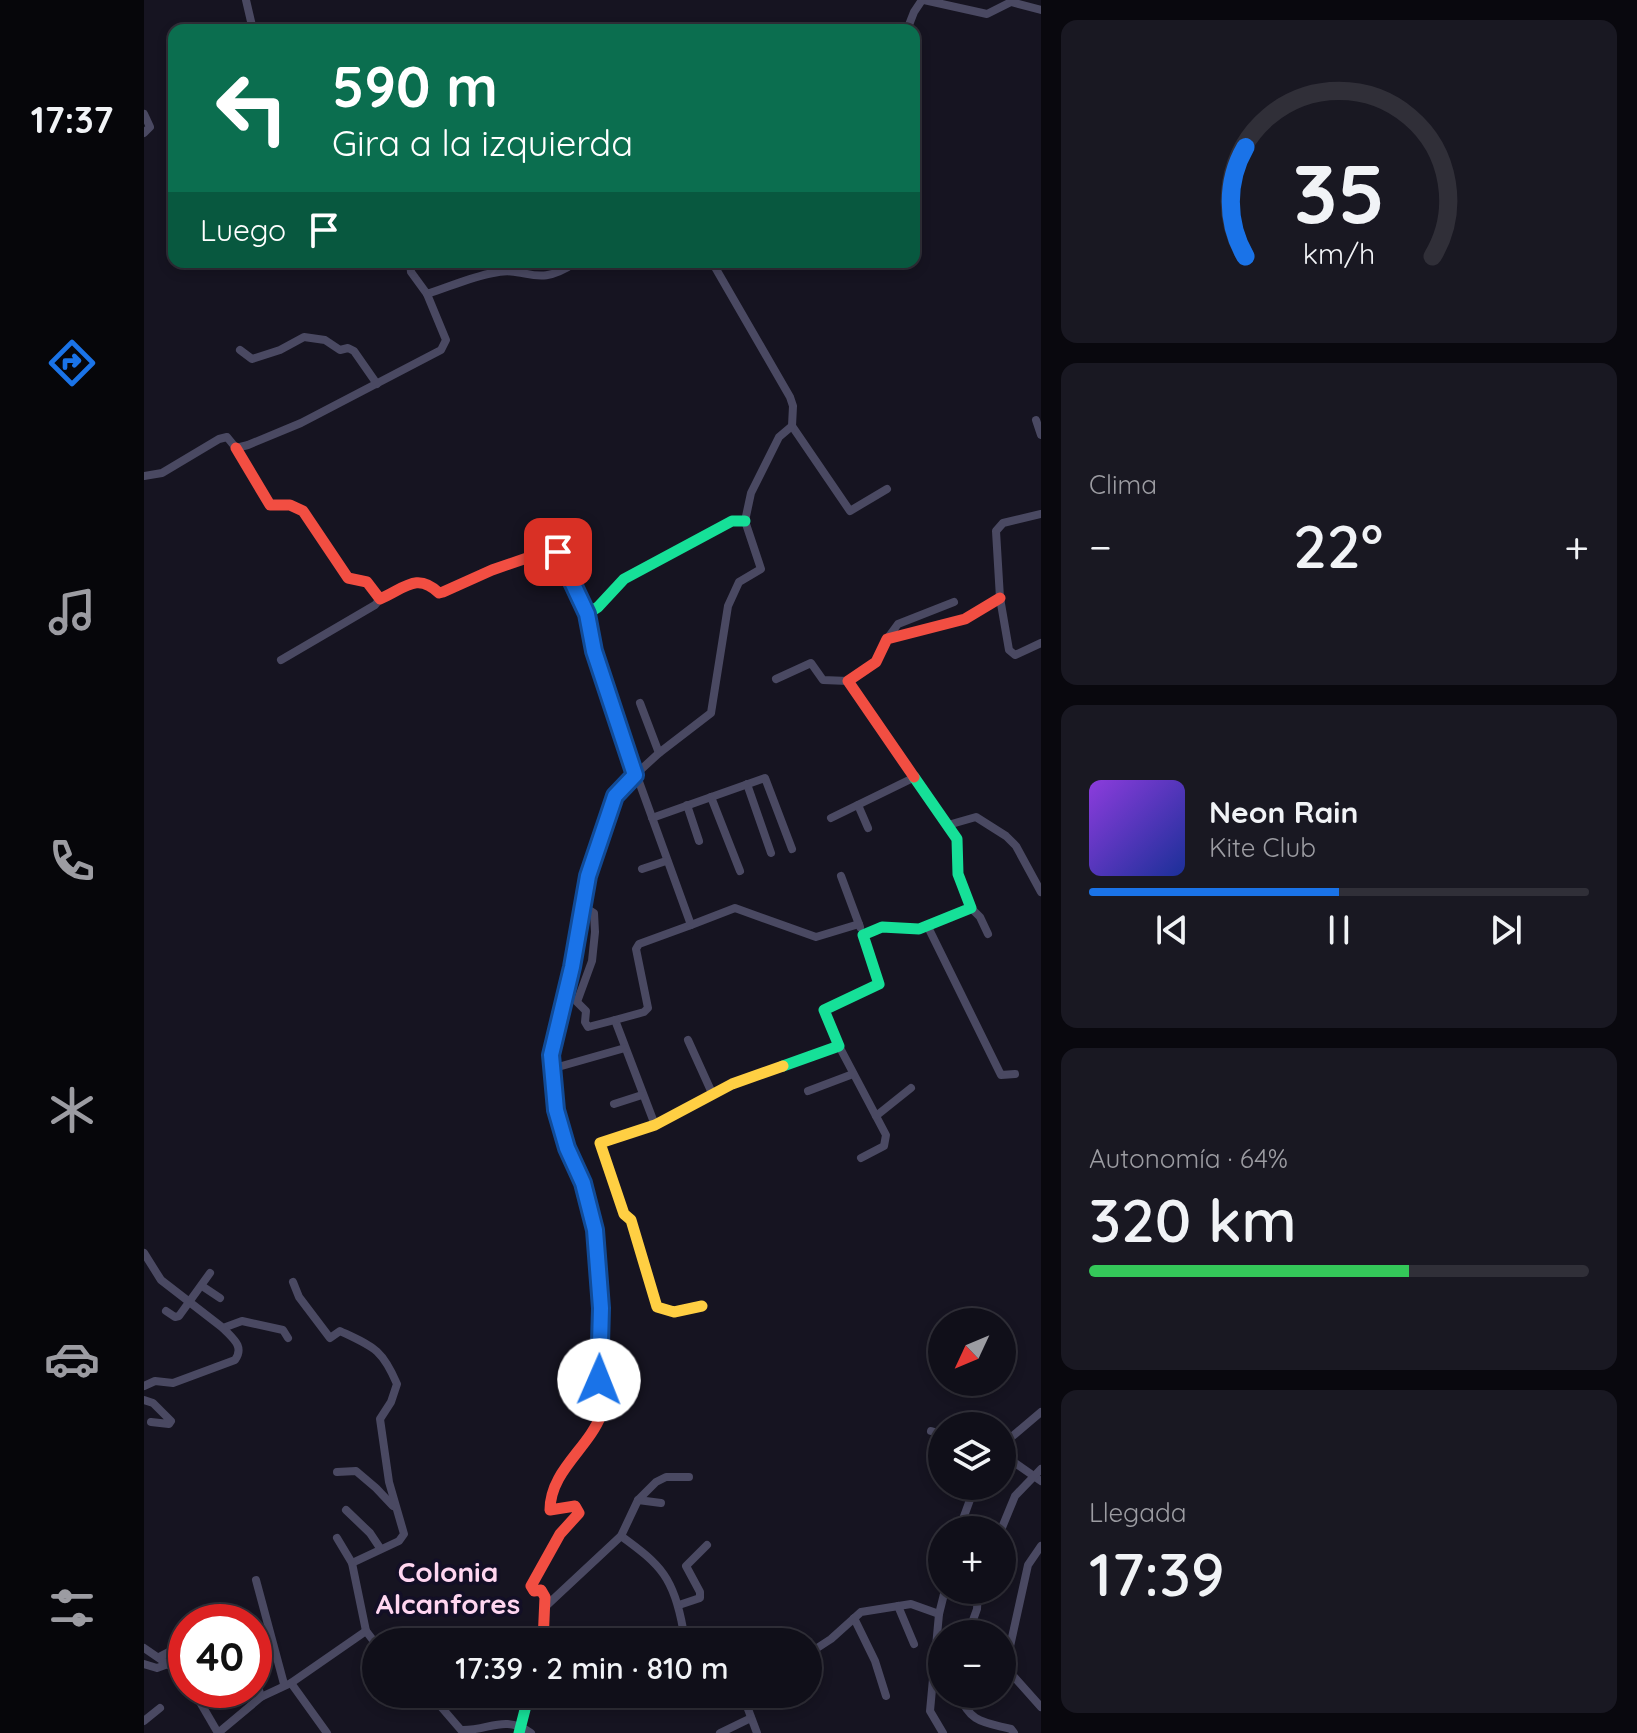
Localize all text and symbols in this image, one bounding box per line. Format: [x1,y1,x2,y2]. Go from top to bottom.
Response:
text: 590 m [332,51,498,121]
icon: left [200,56,304,160]
text: 17:37 [31,97,113,142]
text: Gira a la izquierda [332,120,633,165]
text: 35 [1293,140,1385,244]
icon: arrive [302,208,346,252]
text: Luego [200,211,286,249]
text: km/h [1303,235,1375,271]
icon: directions [44,335,100,391]
text: Clima [1089,468,1157,501]
text: 22° [1293,508,1383,583]
pin [524,518,592,586]
text: − [1089,519,1112,574]
text: + [1564,519,1589,574]
icon: arrive [536,530,580,574]
icon: music [44,584,100,640]
text: Neon Rain [1209,793,1358,831]
text: Kite Club [1209,831,1316,864]
icon: phone [44,833,100,889]
icon: previous [1150,908,1194,952]
icon: pause [1317,908,1361,952]
icon: next [1484,908,1528,952]
icon: climate [44,1082,100,1138]
text: Autonomía · 64% [1089,1142,1288,1175]
text: 320 km [1089,1182,1297,1257]
north arrow [928,1308,1016,1396]
map controls [928,1308,1016,1708]
icon: car [44,1331,100,1387]
position arrow [557,1338,641,1422]
button: layers [928,1412,1016,1500]
text: Llegada [1089,1496,1186,1529]
button: + [928,1516,1016,1604]
text: 17:39 [1089,1536,1225,1611]
district label: Colonia Alcanfores [376,1554,520,1621]
icon: filters [44,1580,100,1636]
speed limit sign: 40 [168,1604,272,1708]
button: − [928,1620,1016,1708]
text: 17:39 · 2 min · 810 m [455,1649,729,1687]

